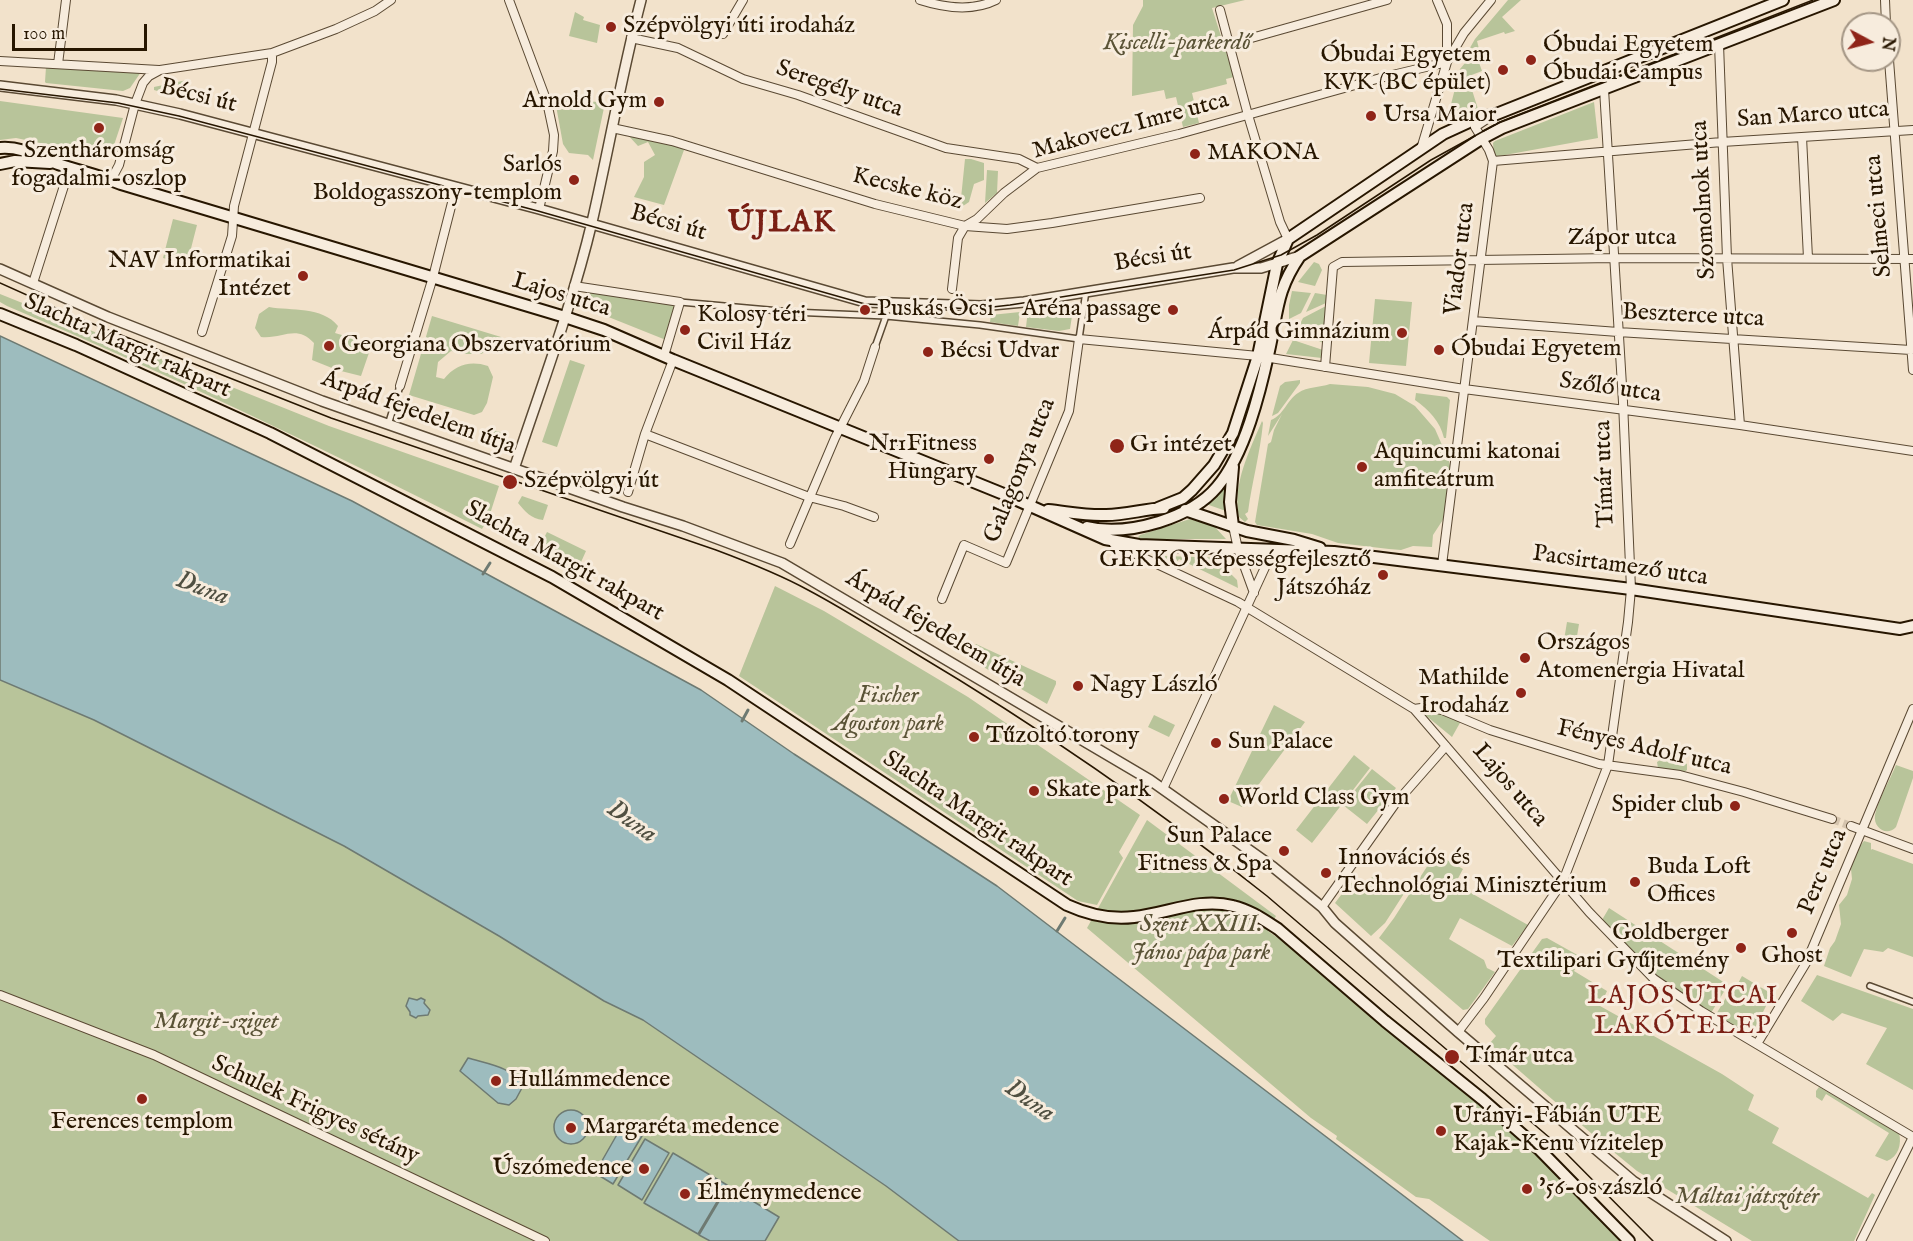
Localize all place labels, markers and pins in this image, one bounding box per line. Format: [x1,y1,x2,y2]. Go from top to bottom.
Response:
place label: Szépvölgyi úti irodaház [623,13,855,41]
marker: Szépvölgyi úti irodaház [604,20,618,34]
place label: Óbudai Egyetem Óbudai Campus [1543,32,1714,88]
place label: Óbudai Egyetem KVK (BC épület) [1320,42,1491,98]
marker: Óbudai Egyetem Óbudai Campus [1524,53,1538,67]
marker: Óbudai Egyetem KVK (BC épület) [1496,63,1510,77]
place label: Arnold Gym [522,88,647,116]
marker: Arnold Gym [652,95,666,109]
place label: Ursa Maior [1383,102,1496,130]
marker: Ursa Maior [1364,109,1378,123]
marker: Szentháromság fogadalmi-oszlop [92,121,106,135]
place label: Szentháromság fogadalmi-oszlop [11,138,187,194]
place label: MAKONA [1207,140,1319,168]
marker: MAKONA [1188,147,1202,161]
place label: Sarlós Boldogasszony-templom [313,152,562,208]
marker: Sarlós Boldogasszony-templom [567,173,581,187]
place label: NAV Informatikai Intézet [108,248,291,304]
marker: NAV Informatikai Intézet [296,269,310,283]
place label: Puskás Öcsi [877,296,994,324]
place label: Aréna passage [1022,296,1161,324]
place label: Kolosy téri Civil Ház [697,302,806,358]
marker: Puskás Öcsi [858,303,872,317]
marker: Aréna passage [1166,303,1180,317]
place label: Árpád Gimnázium [1208,319,1390,347]
marker: Kolosy téri Civil Ház [678,323,692,337]
marker: Árpád Gimnázium [1395,326,1409,340]
place label: Georgiana Obszervatórium [341,332,611,360]
place label: Óbudai Egyetem [1451,336,1622,364]
place label: Bécsi Udvar [940,338,1059,366]
marker: Georgiana Obszervatórium [322,339,336,353]
marker: Óbudai Egyetem [1432,343,1446,357]
marker: Bécsi Udvar [921,345,935,359]
place label: Nr1Fitness Hungary [869,431,977,487]
place label: G1 intézet [1130,432,1232,460]
marker: G1 intézet [1108,437,1126,455]
place label: Aquincumi katonai amfiteátrum [1374,439,1561,495]
marker: Nr1Fitness Hungary [982,452,996,466]
marker: Aquincumi katonai amfiteátrum [1355,460,1369,474]
place label: Szépvölgyi út [524,468,659,496]
marker: Szépvölgyi út [501,473,519,491]
place label: GEKKO Képességfejlesztő Játszóház [1099,547,1371,603]
marker: GEKKO Képességfejlesztő Játszóház [1376,568,1390,582]
place label: Országos Atomenergia Hivatal [1537,630,1744,686]
marker: Országos Atomenergia Hivatal [1518,651,1532,665]
place label: Mathilde Irodaház [1418,665,1509,721]
place label: Nagy László [1090,672,1218,700]
marker: Nagy László [1071,679,1085,693]
marker: Mathilde Irodaház [1514,686,1528,700]
place label: Tűzoltó torony [986,723,1139,751]
place label: Sun Palace [1228,729,1333,757]
marker: Tűzoltó torony [967,730,981,744]
marker: Sun Palace [1209,736,1223,750]
place label: Skate park [1046,777,1151,805]
marker: Skate park [1027,784,1041,798]
place label: World Class Gym [1236,785,1409,813]
marker: World Class Gym [1217,792,1231,806]
place label: Spider club [1612,792,1723,820]
marker: Spider club [1728,799,1742,813]
place label: Sun Palace Fitness & Spa [1137,823,1272,879]
marker: Sun Palace Fitness & Spa [1277,844,1291,858]
place label: Innovációs és Technológiai Minisztérium [1338,845,1607,901]
place label: Buda Loft Offices [1647,854,1751,910]
marker: Innovációs és Technológiai Minisztérium [1319,866,1333,880]
marker: Buda Loft Offices [1628,875,1642,889]
place label: Goldberger Textilipari Gyűjtemény [1497,920,1729,976]
marker: Ghost [1785,926,1799,940]
marker: Goldberger Textilipari Gyűjtemény [1734,941,1748,955]
place label: Ghost [1761,943,1823,971]
place label: Tímár utca [1466,1043,1574,1071]
marker: Tímár utca [1443,1048,1461,1066]
place label: Hullámmedence [508,1067,670,1095]
marker: Hullámmedence [489,1074,503,1088]
marker: Ferences templom [135,1092,149,1106]
place label: Urányi-Fábián UTE Kajak-Kenu vízitelep [1453,1103,1664,1159]
place label: Ferences templom [51,1109,233,1137]
place label: Margaréta medence [583,1114,779,1142]
marker: Margaréta medence [564,1121,578,1135]
marker: Urányi-Fábián UTE Kajak-Kenu vízitelep [1434,1124,1448,1138]
place label: Úszómedence [492,1155,632,1183]
marker: Úszómedence [637,1162,651,1176]
place label: '56-os zászló [1539,1175,1662,1203]
place label: Élménymedence [697,1180,861,1208]
marker: '56-os zászló [1520,1182,1534,1196]
marker: Élménymedence [678,1187,692,1201]

